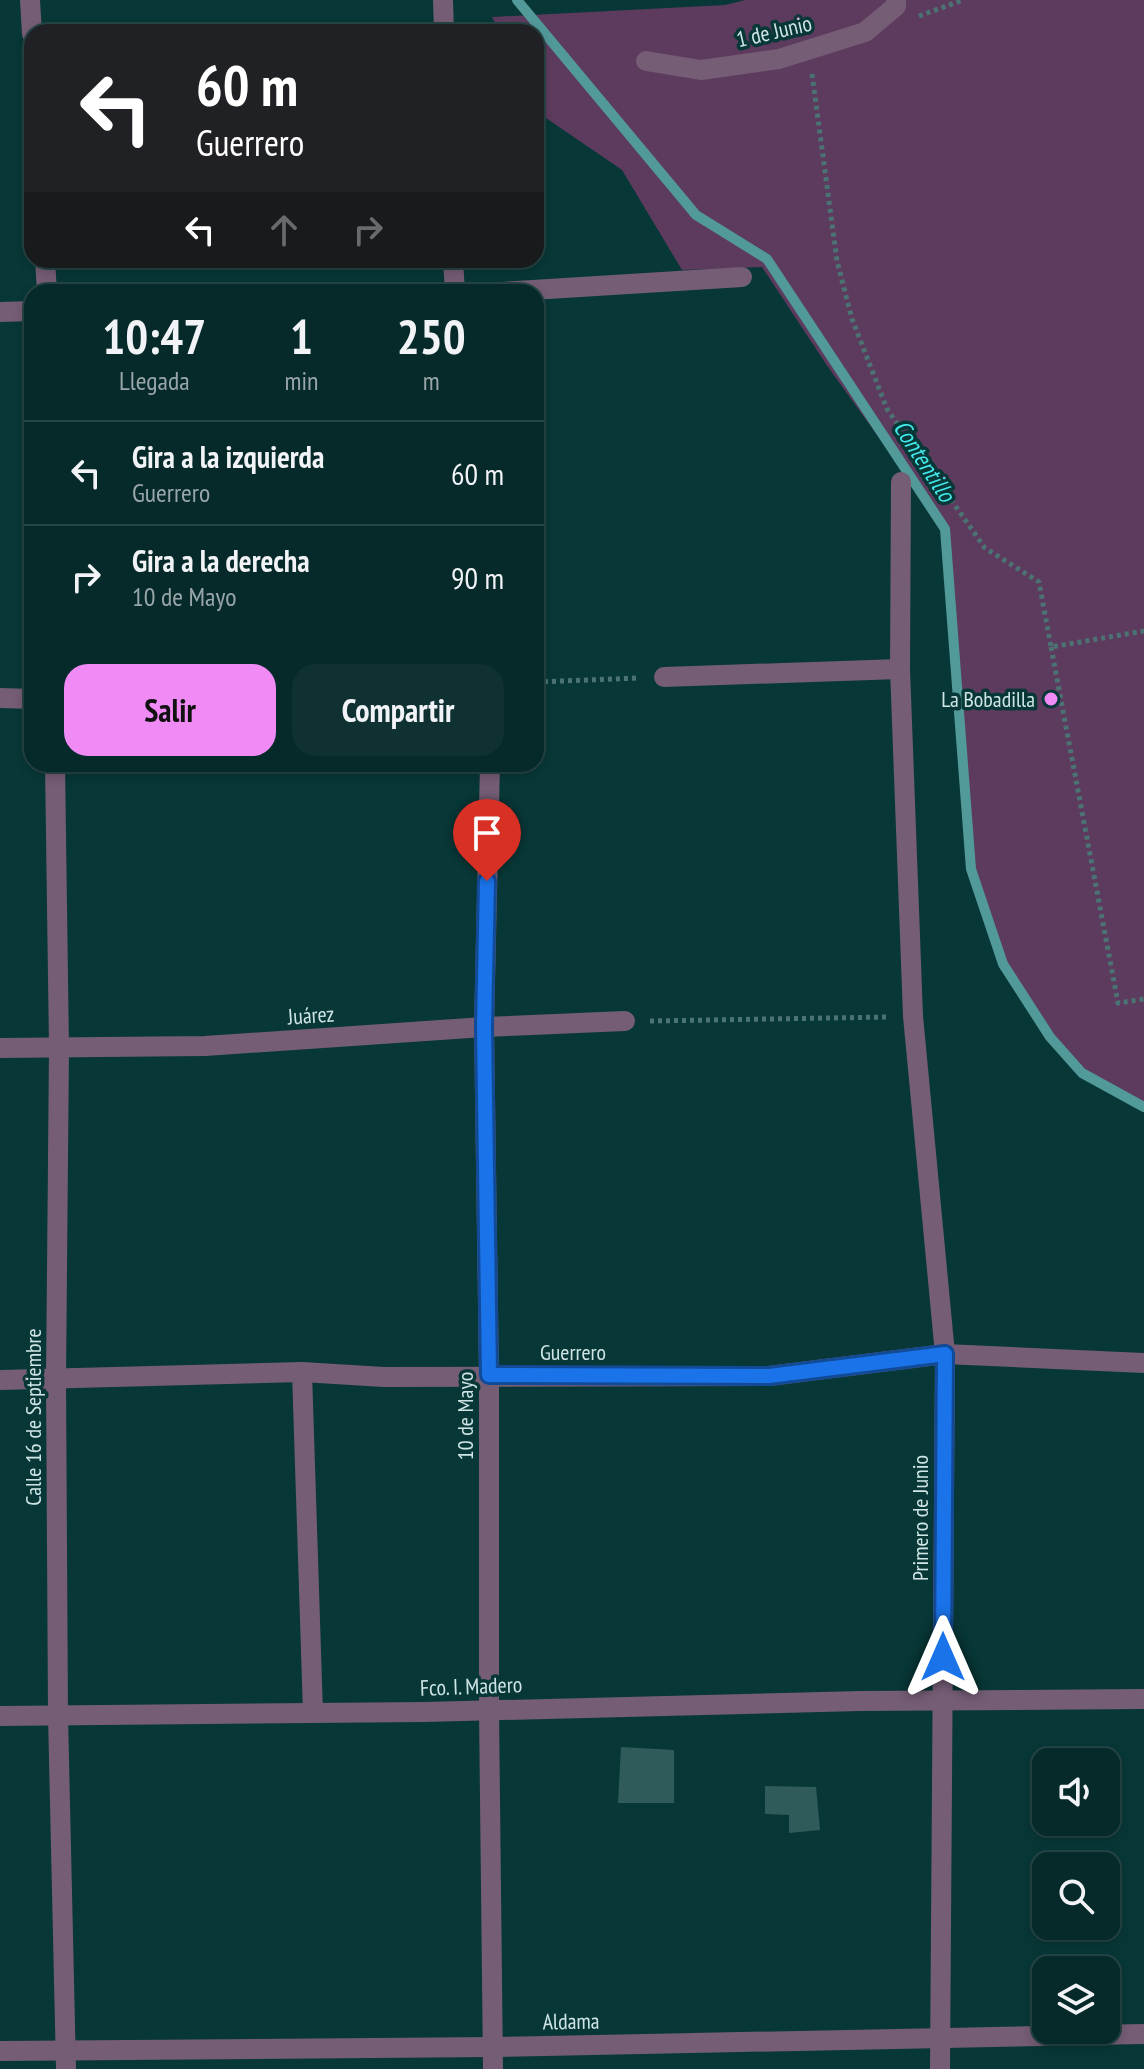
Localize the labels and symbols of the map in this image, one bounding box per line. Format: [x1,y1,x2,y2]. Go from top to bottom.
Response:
street label: 1 de Junio [734,9,814,53]
water label: Contentillo [887,414,963,509]
place label: La Bobadilla [941,685,1035,713]
marker: La Bobadilla [1042,690,1060,708]
pin [453,799,521,881]
street label: Juárez [286,999,335,1031]
street label: Calle 16 de Septiembre [19,1328,47,1506]
street label: Guerrero [540,1338,606,1366]
street label: 10 de Mayo [451,1372,479,1460]
street label: Primero de Junio [906,1455,934,1581]
position arrow [901,1615,985,1699]
street label: Fco. I. Madero [419,1670,523,1702]
street label: Aldama [542,2007,600,2035]

